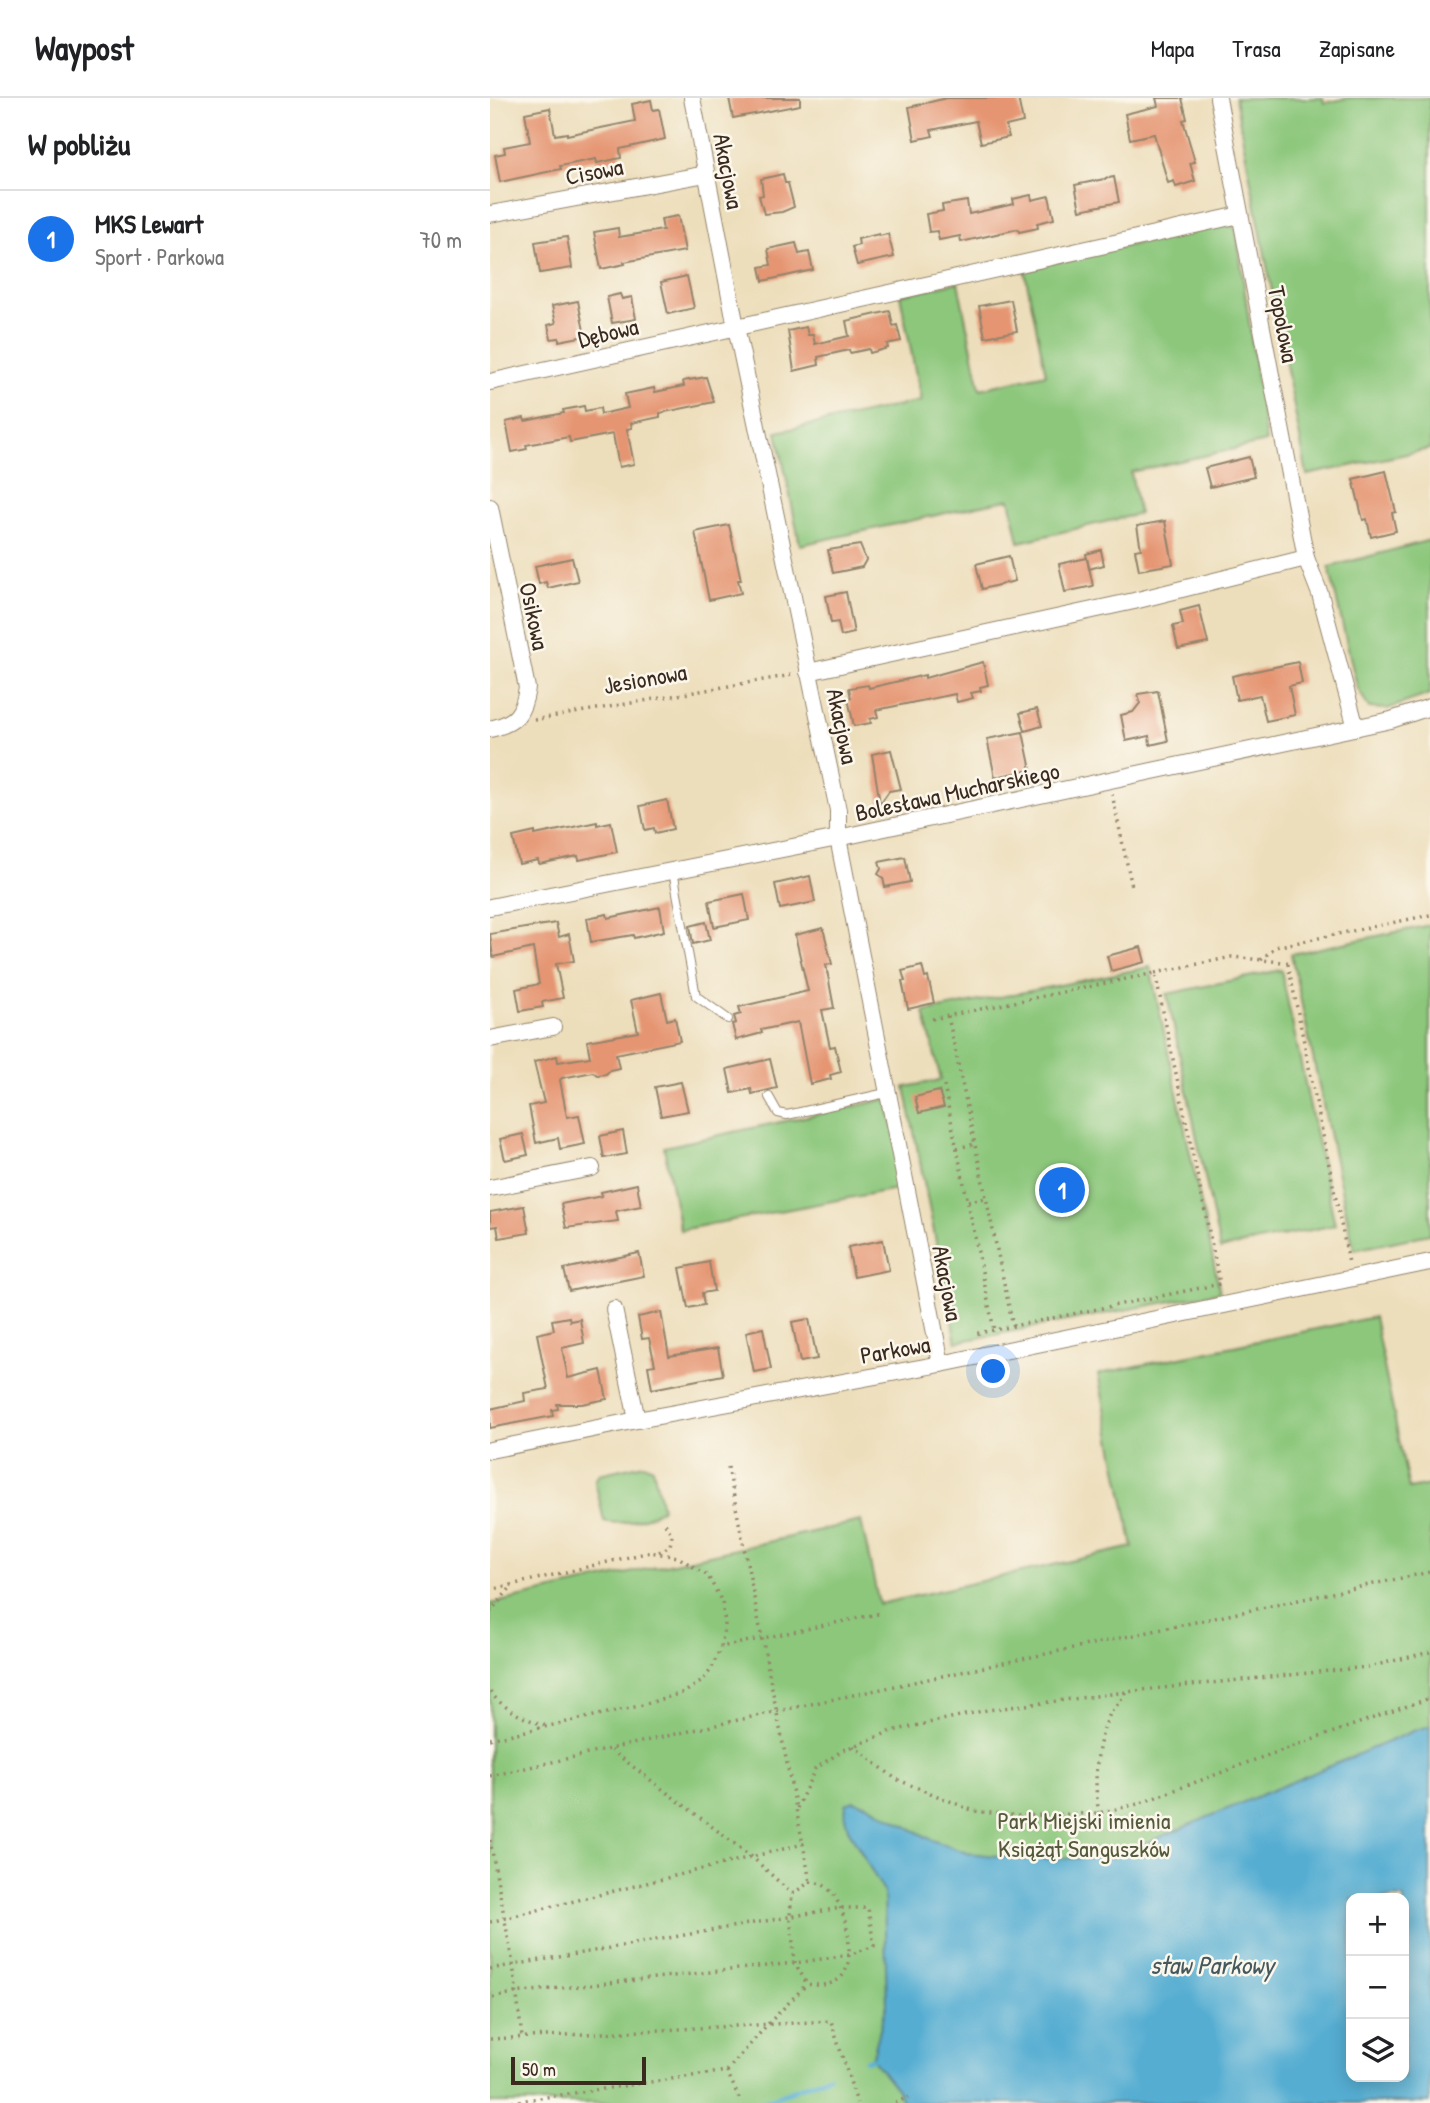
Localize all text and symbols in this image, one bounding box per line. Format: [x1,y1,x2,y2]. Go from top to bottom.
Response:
text: Waypost [35,26,134,70]
text: Mapa [1151,32,1194,64]
text: Trasa [1232,32,1281,64]
text: Zapisane [1319,32,1395,64]
text: W pobliżu [28,124,130,164]
street label: Akacjowa [706,131,752,211]
street label: Cisowa [562,150,626,192]
text: MKS Lewart [95,206,203,241]
text: 1 [47,224,55,255]
text: 70 m [419,224,462,255]
text: Sport · Parkowa [95,241,224,272]
street label: Topolowa [1261,283,1307,365]
street label: Dębowa [575,310,641,354]
street label: Osikowa [512,579,558,653]
street label: Jesionowa [601,655,689,701]
street label: Akacjowa [819,685,867,767]
street label: Bolesława Mucharskiego [852,754,1062,828]
pin: 1 [1039,1164,1085,1216]
street label: Akacjowa [925,1243,971,1323]
street label: Parkowa [858,1327,932,1371]
your location [976,1354,1010,1388]
park label: Park Miejski imienia Książąt Sanguszków [998,1804,1170,1864]
map controls [1346,1893,1409,2082]
button: + [1346,1893,1409,1956]
water label: staw Parkowy [1150,1947,1277,1983]
button: − [1346,1956,1409,2019]
button: layers [1346,2019,1409,2082]
scale bar [511,2054,646,2086]
text: 50 m [522,2056,556,2082]

